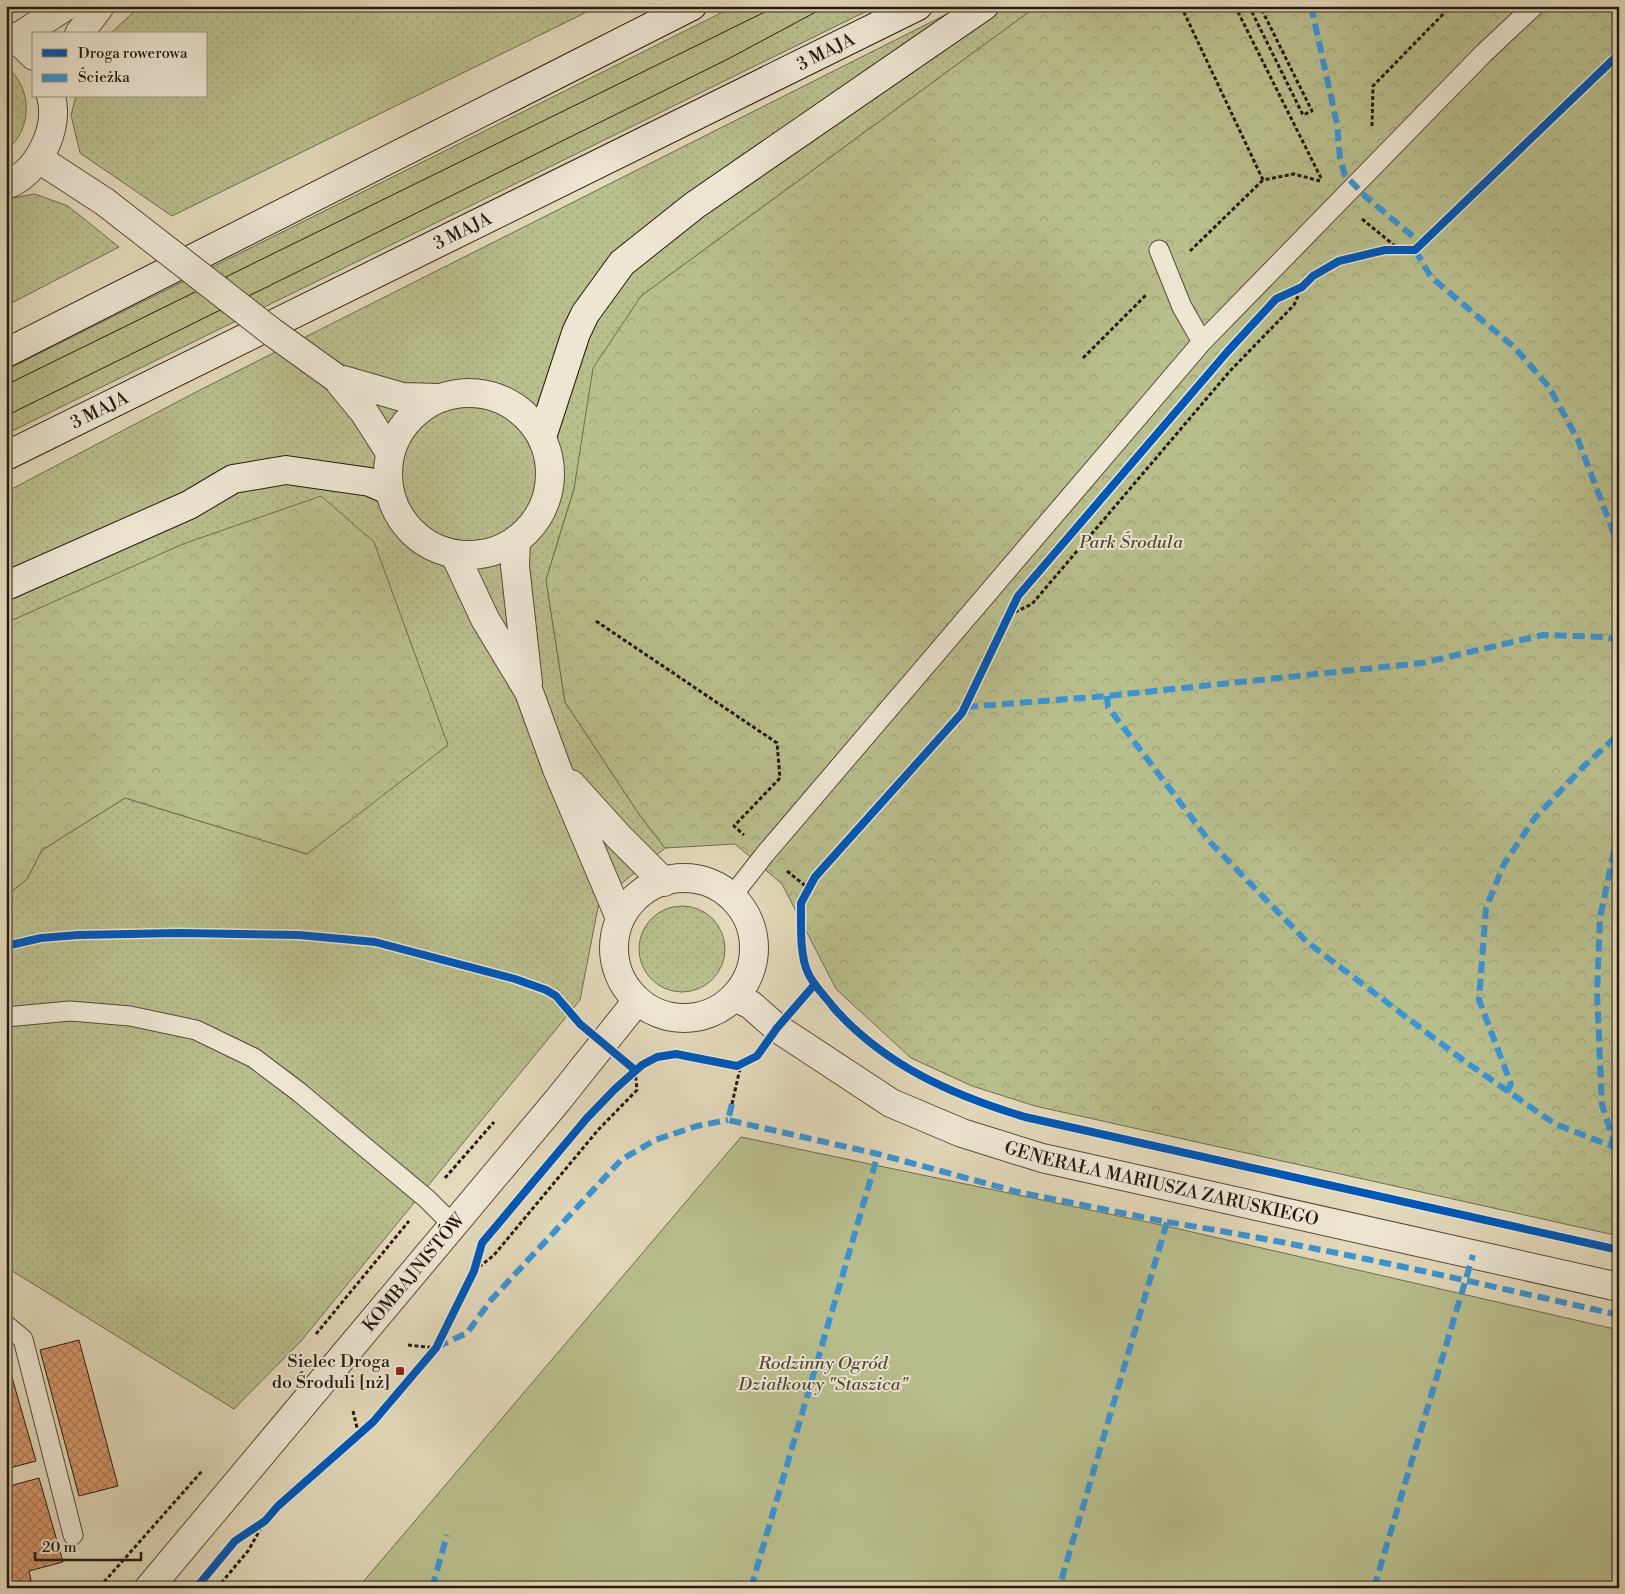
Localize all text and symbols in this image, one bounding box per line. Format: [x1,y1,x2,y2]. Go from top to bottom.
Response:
street label: 3 MAJA [793,27,859,76]
legend [32,32,208,98]
text: Droga rowerowa [78,44,188,63]
text: Ścieżka [78,67,130,87]
street label: 3 MAJA [430,206,496,255]
street label: 3 MAJA [66,386,133,434]
park label: Park Środula [1078,531,1184,554]
street label: GENERAŁA MARIUSZA ZARUSKIEGO [1002,1135,1321,1231]
street label: KOMBAJNISTÓW [357,1208,470,1336]
place label: Sielec Droga do Środuli [nż] [272,1350,391,1394]
park label: Rodzinny Ogród Działkowy "Staszica" [737,1352,910,1396]
marker: Sielec Droga do Środuli [nż] [394,1365,406,1377]
scale bar [35,1529,141,1561]
text: 20 m [42,1538,77,1557]

